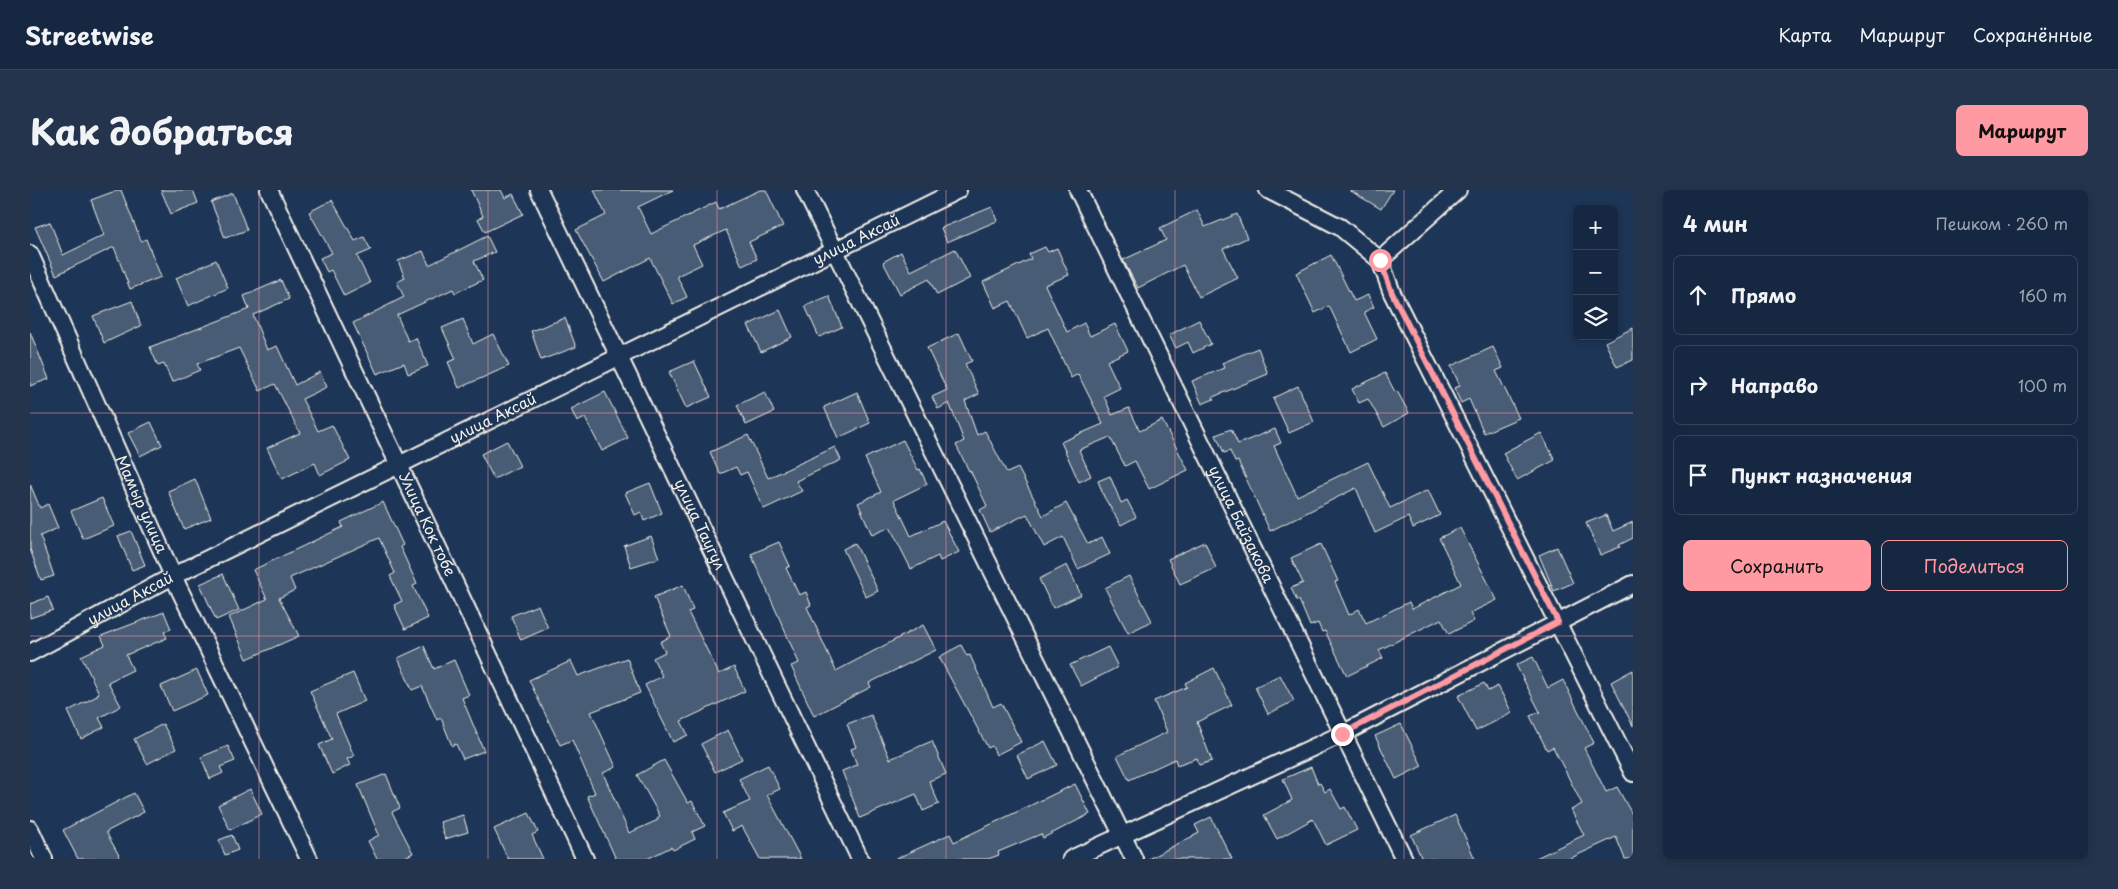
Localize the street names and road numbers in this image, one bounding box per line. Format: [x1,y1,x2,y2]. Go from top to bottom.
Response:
street label: улица Аксай [808,207,903,270]
street label: улица Аксай [445,386,540,448]
street label: Мамыр улица [111,451,175,557]
street label: улица Байзакова [1204,461,1281,587]
street label: Улица Кок тобе [394,468,463,580]
street label: улица Таугул [669,474,733,573]
street label: улица Аксай [83,565,177,630]

